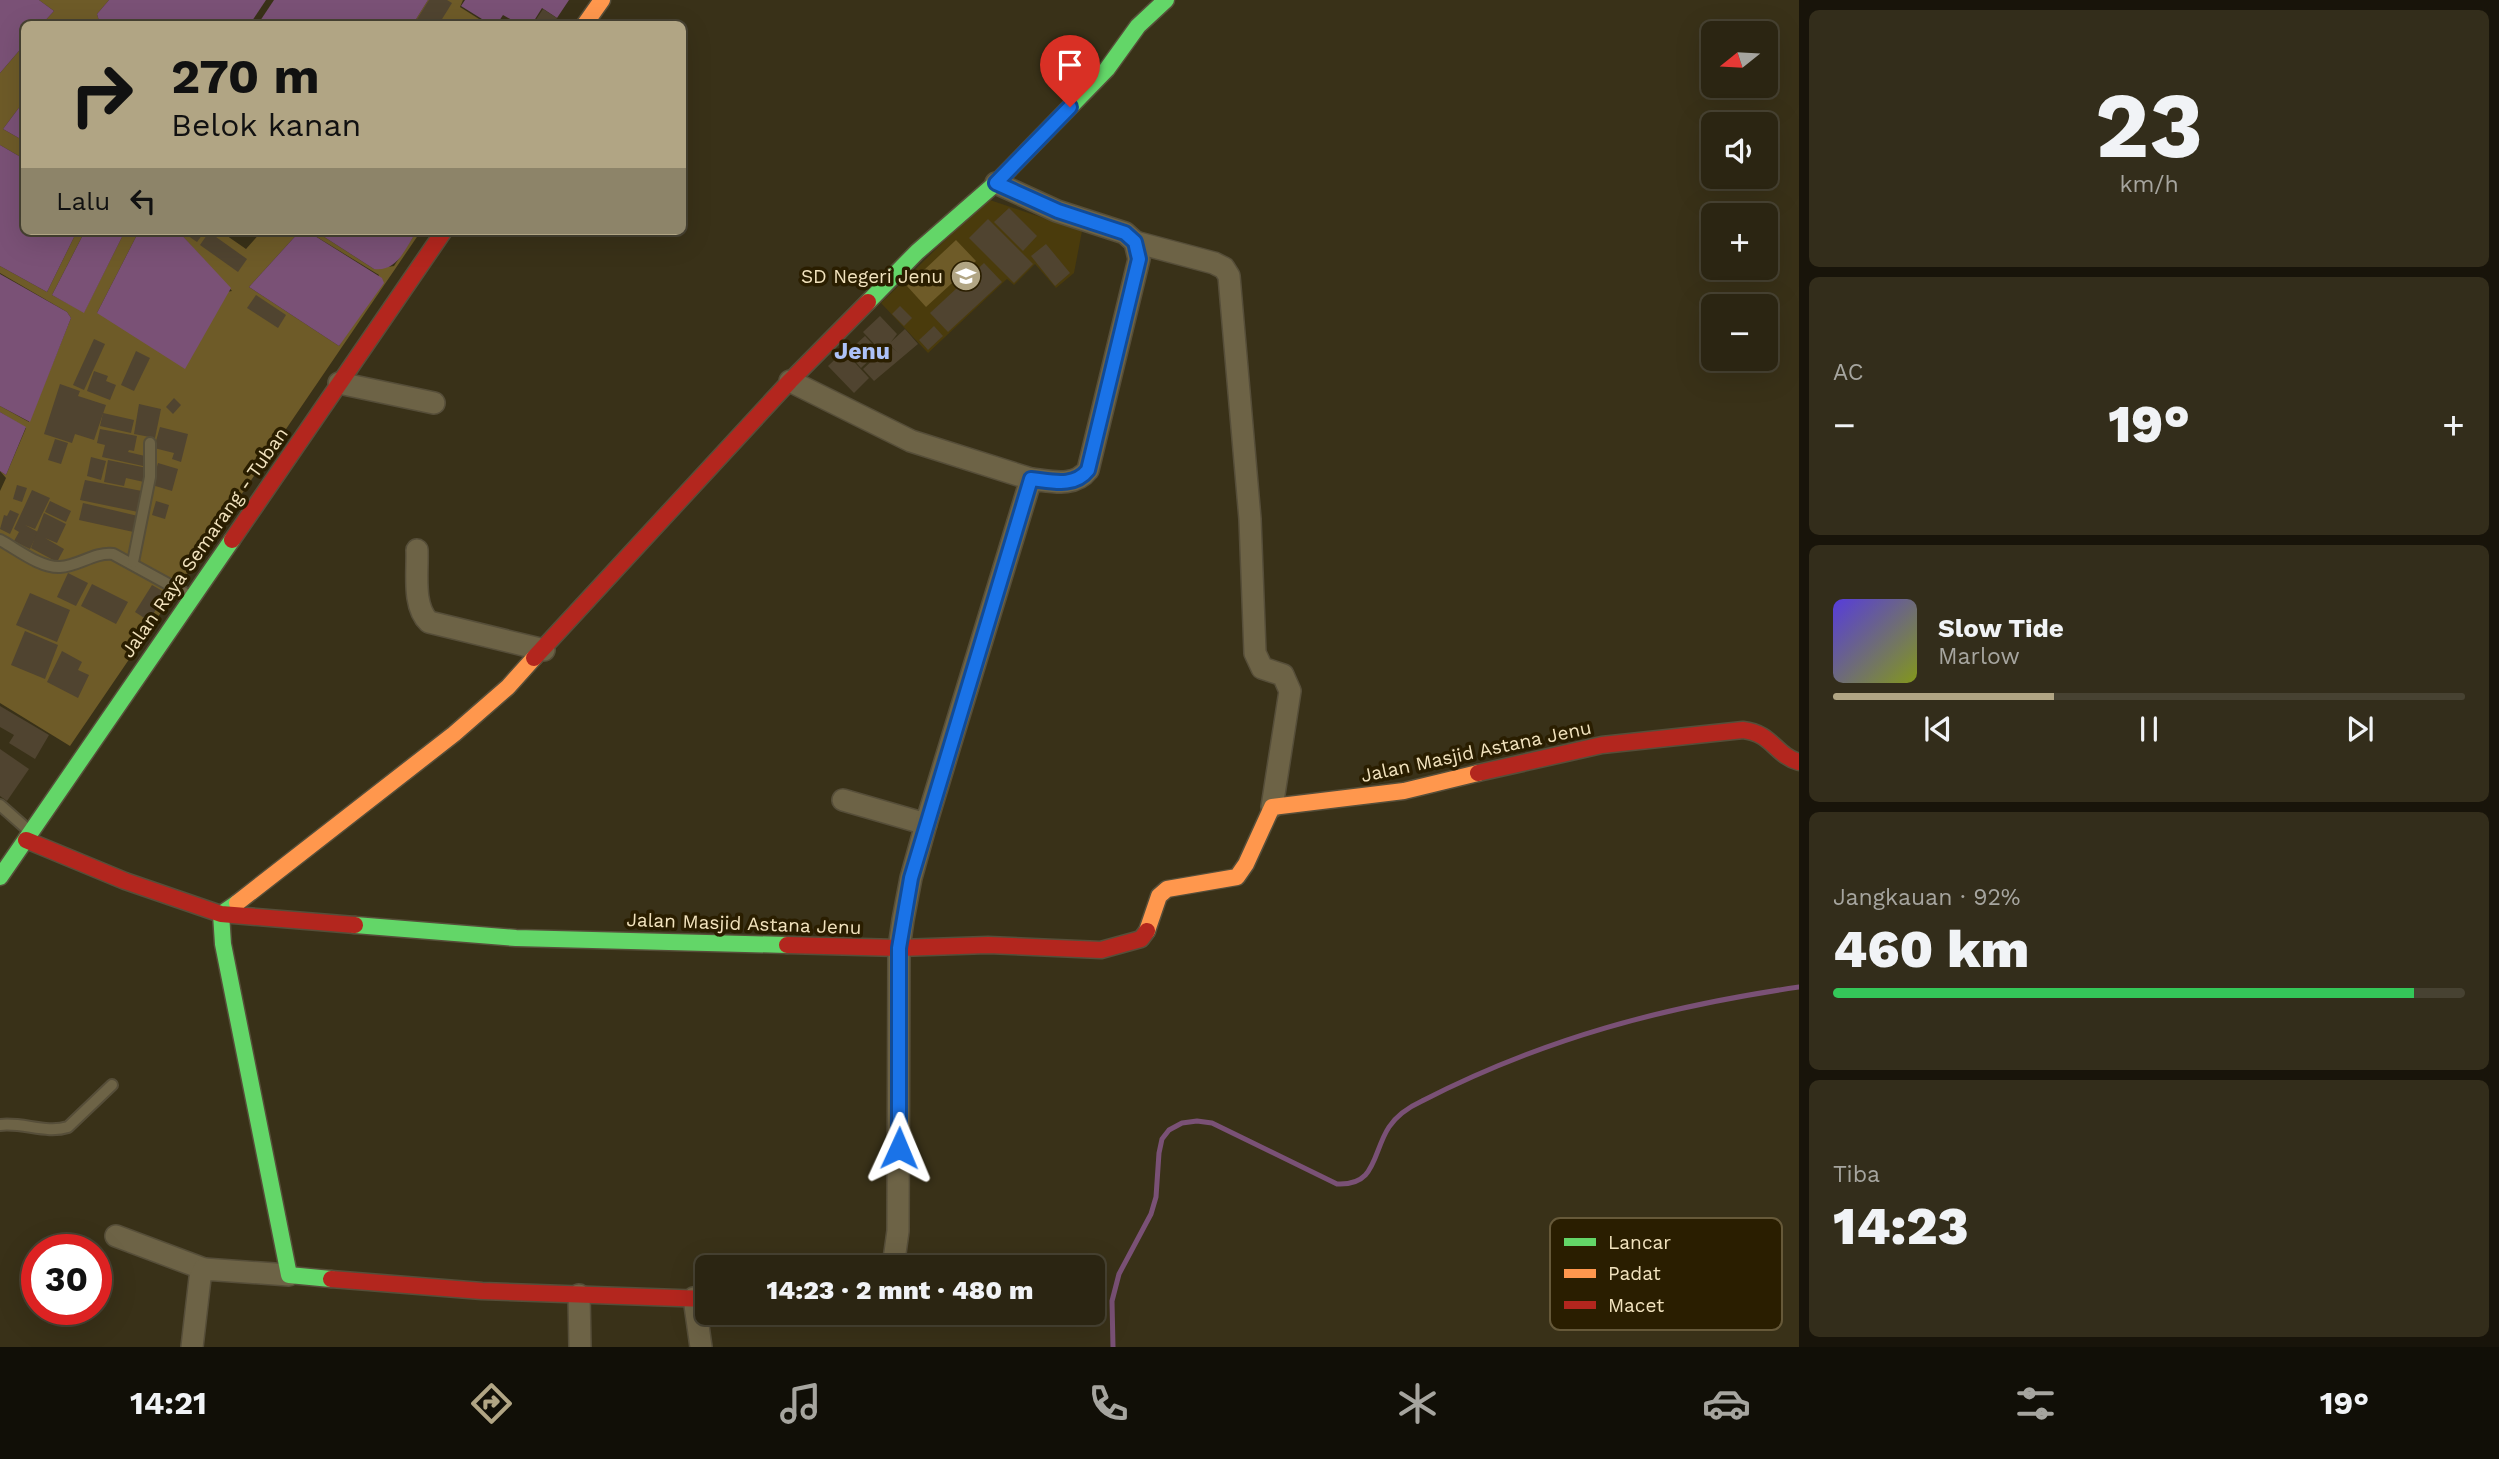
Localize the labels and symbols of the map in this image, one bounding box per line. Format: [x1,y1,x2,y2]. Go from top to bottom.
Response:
north arrow [1701,21,1778,98]
pin [1040,35,1100,107]
school or university icon: SD Negeri Jenu [949,259,983,293]
place label: SD Negeri Jenu [801,265,943,288]
district label: Jenu [834,338,890,365]
street label: Jalan Raya Semarang - Tuban [116,423,293,662]
street label: Jalan Masjid Astana Jenu [1359,716,1593,787]
street label: Jalan Masjid Astana Jenu [626,908,862,939]
position arrow [862,1111,936,1185]
legend [1550,1218,1782,1330]
text: Lancar [1608,1231,1671,1254]
speed limit sign: 30 [21,1234,112,1325]
text: Padat [1608,1262,1661,1285]
text: Macet [1608,1294,1664,1317]

